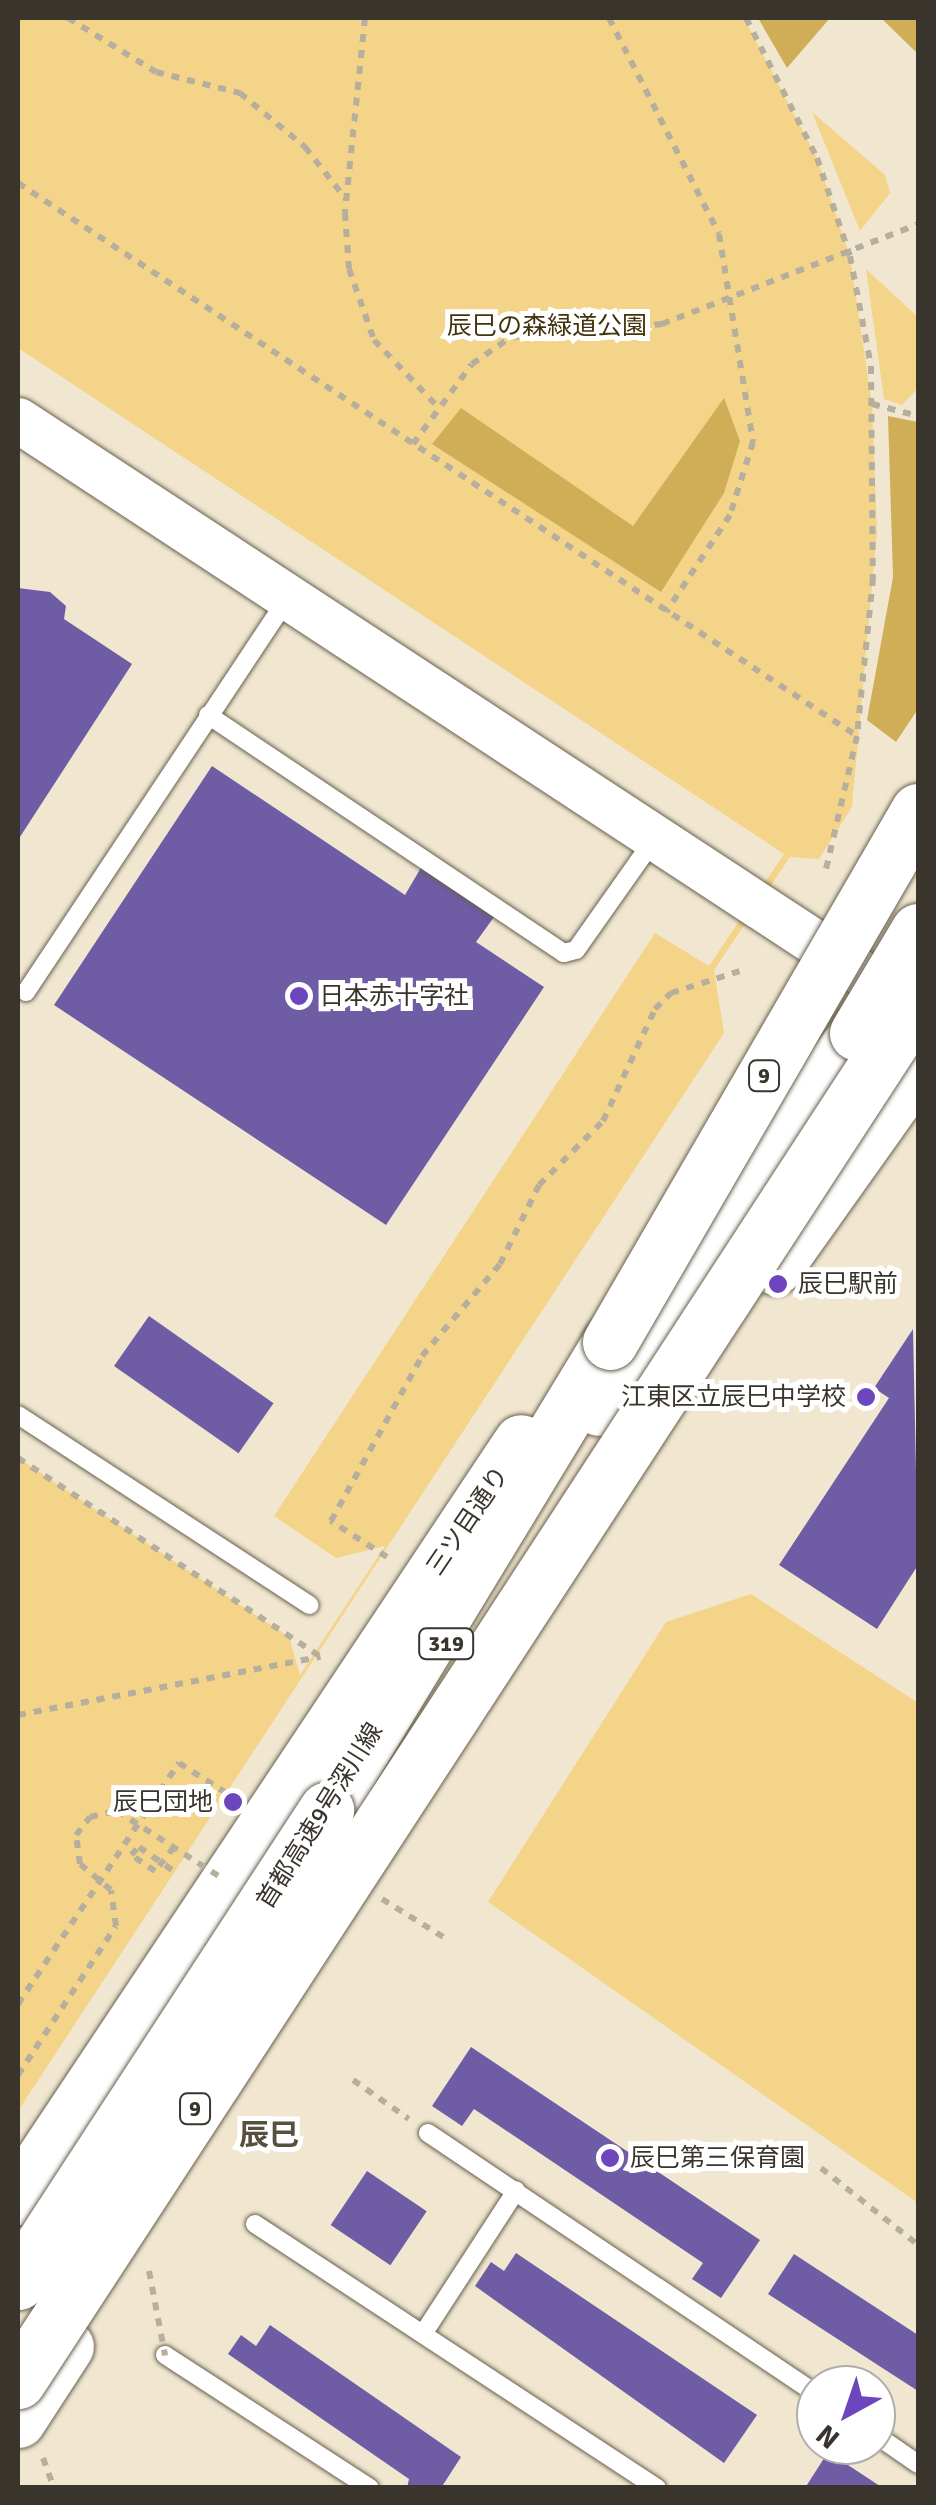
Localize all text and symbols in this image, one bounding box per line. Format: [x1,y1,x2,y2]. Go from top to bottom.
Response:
park label: 辰巳の森緑道公園 [447,311,647,341]
place label: 日本赤十字社 [319,981,469,1011]
marker: 日本赤十字社 [288,985,310,1007]
road number: 9 [746,1059,782,1093]
place label: 辰巳駅前 [798,1269,898,1299]
marker: 辰巳駅前 [767,1273,789,1295]
place label: 江東区立辰巳中学校 [621,1382,846,1412]
marker: 江東区立辰巳中学校 [855,1386,877,1408]
street label: 三ツ目通り [421,1461,515,1581]
road number: 319 [416,1627,476,1661]
street label: 首都高速9号深川線 [251,1718,389,1914]
place label: 辰巳団地 [113,1787,213,1817]
marker: 辰巳団地 [222,1791,244,1813]
road number: 9 [178,2092,212,2126]
district label: 辰巳 [239,2118,299,2154]
place label: 辰巳第三保育園 [630,2143,805,2173]
marker: 辰巳第三保育園 [599,2147,621,2169]
north arrow [796,2365,896,2465]
text: N [810,2417,846,2456]

